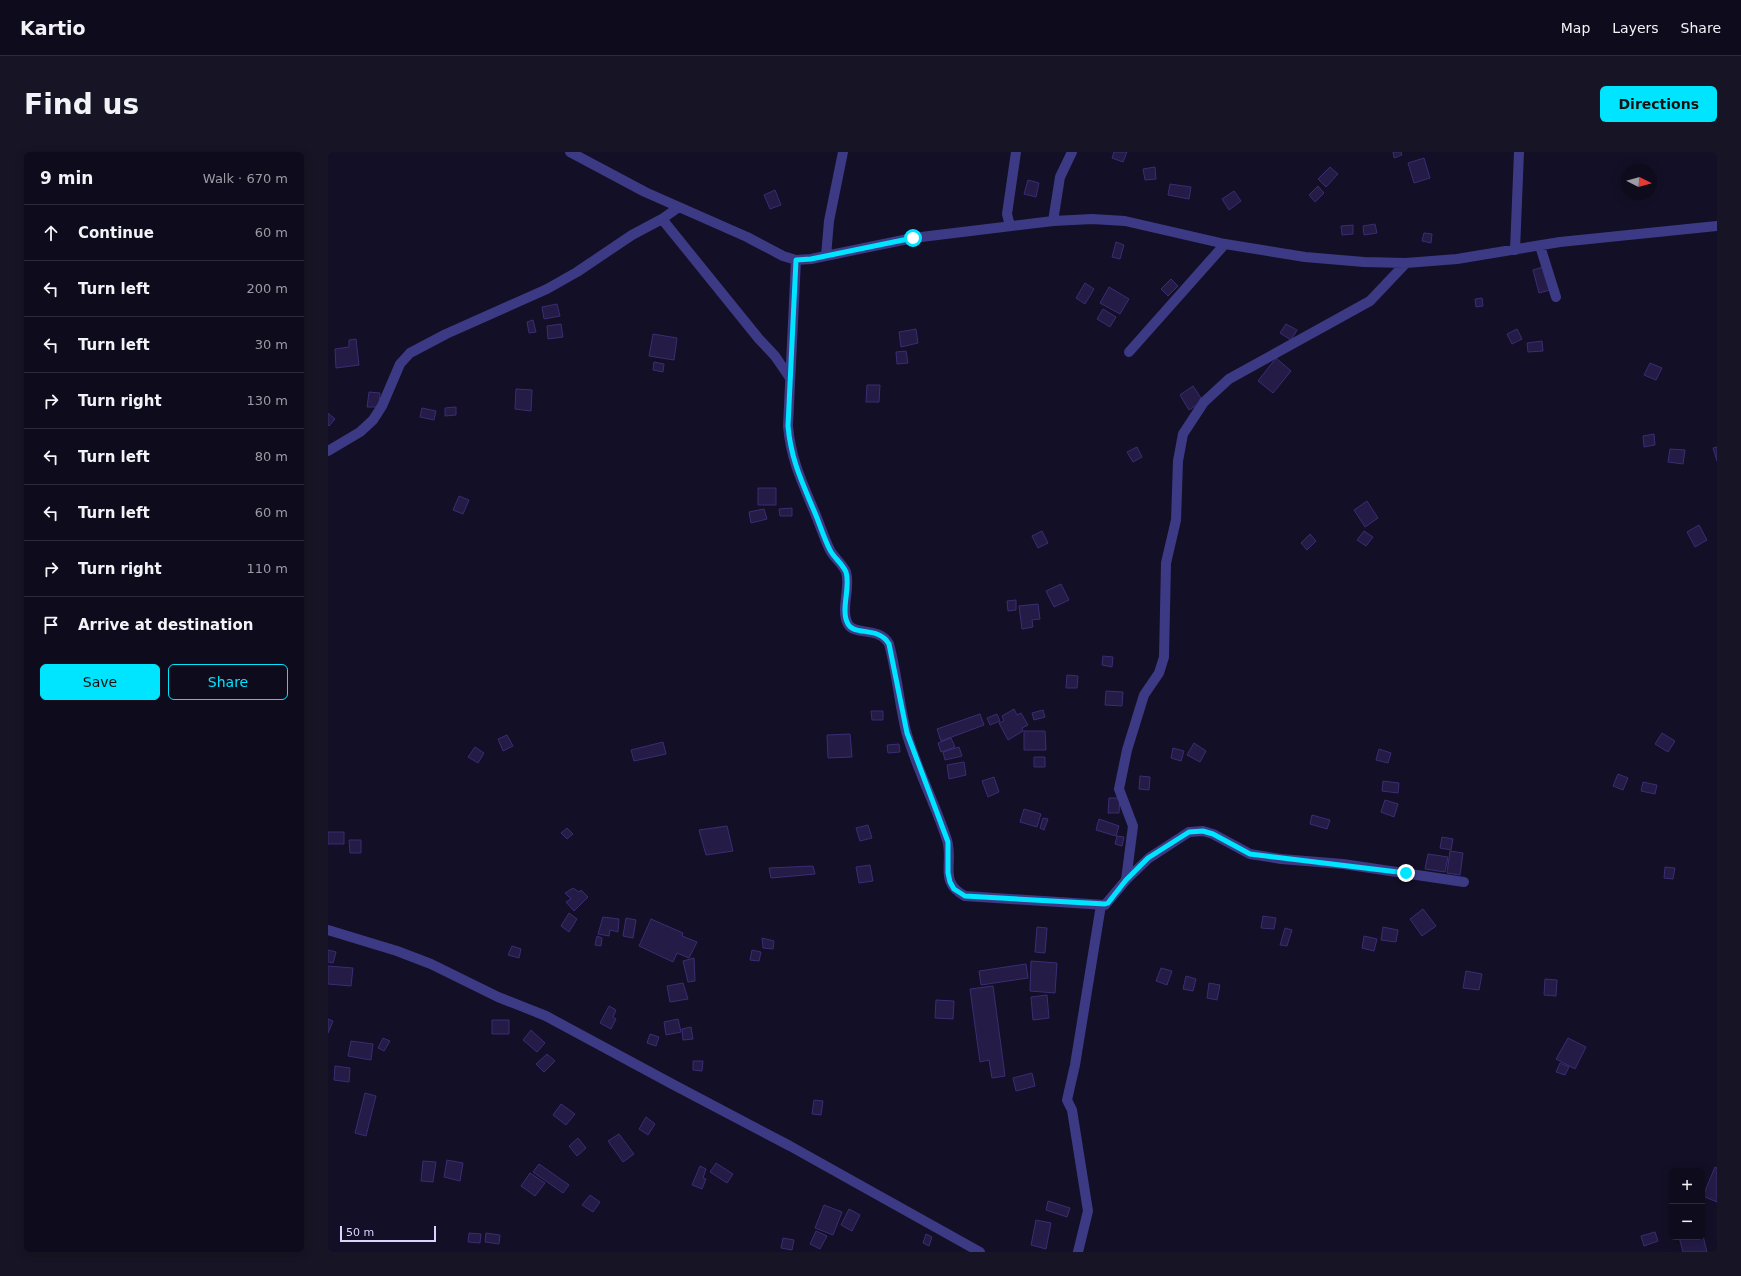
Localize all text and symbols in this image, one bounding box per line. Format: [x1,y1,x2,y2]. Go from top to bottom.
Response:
text: Kartio [20,17,86,39]
text: Map [1561,20,1590,36]
text: Layers [1612,20,1659,36]
text: Share [1681,20,1721,36]
button: Directions [1600,86,1717,122]
text: Find us [24,88,139,121]
north arrow [1621,164,1657,200]
text: 9 min [40,168,93,188]
text: Walk · 670 m [203,171,288,186]
icon: ahead [40,222,62,244]
text: Continue [78,224,154,242]
text: 60 m [255,225,288,240]
route start [904,229,922,247]
icon: left [40,278,62,300]
text: Turn left [78,280,150,298]
text: 200 m [246,281,288,296]
icon: left [40,334,62,356]
text: Turn left [78,336,150,354]
text: 30 m [255,337,288,352]
icon: right [40,390,62,412]
text: Turn right [78,392,162,410]
text: 130 m [246,393,288,408]
icon: left [40,446,62,468]
text: Turn left [78,448,150,466]
text: 80 m [255,449,288,464]
icon: left [40,502,62,524]
text: Turn left [78,504,150,522]
text: 60 m [255,505,288,520]
icon: right [40,558,62,580]
text: Turn right [78,560,162,578]
text: 110 m [246,561,288,576]
icon: arrive [40,614,62,636]
text: Arrive at destination [78,616,253,634]
button: Save [40,664,160,700]
button: Share [168,664,288,700]
route end [1397,864,1415,882]
map controls [1669,1168,1705,1240]
button: + [1669,1168,1705,1204]
button: − [1669,1204,1705,1240]
scale bar [340,1224,436,1243]
text: 50 m [346,1226,374,1239]

